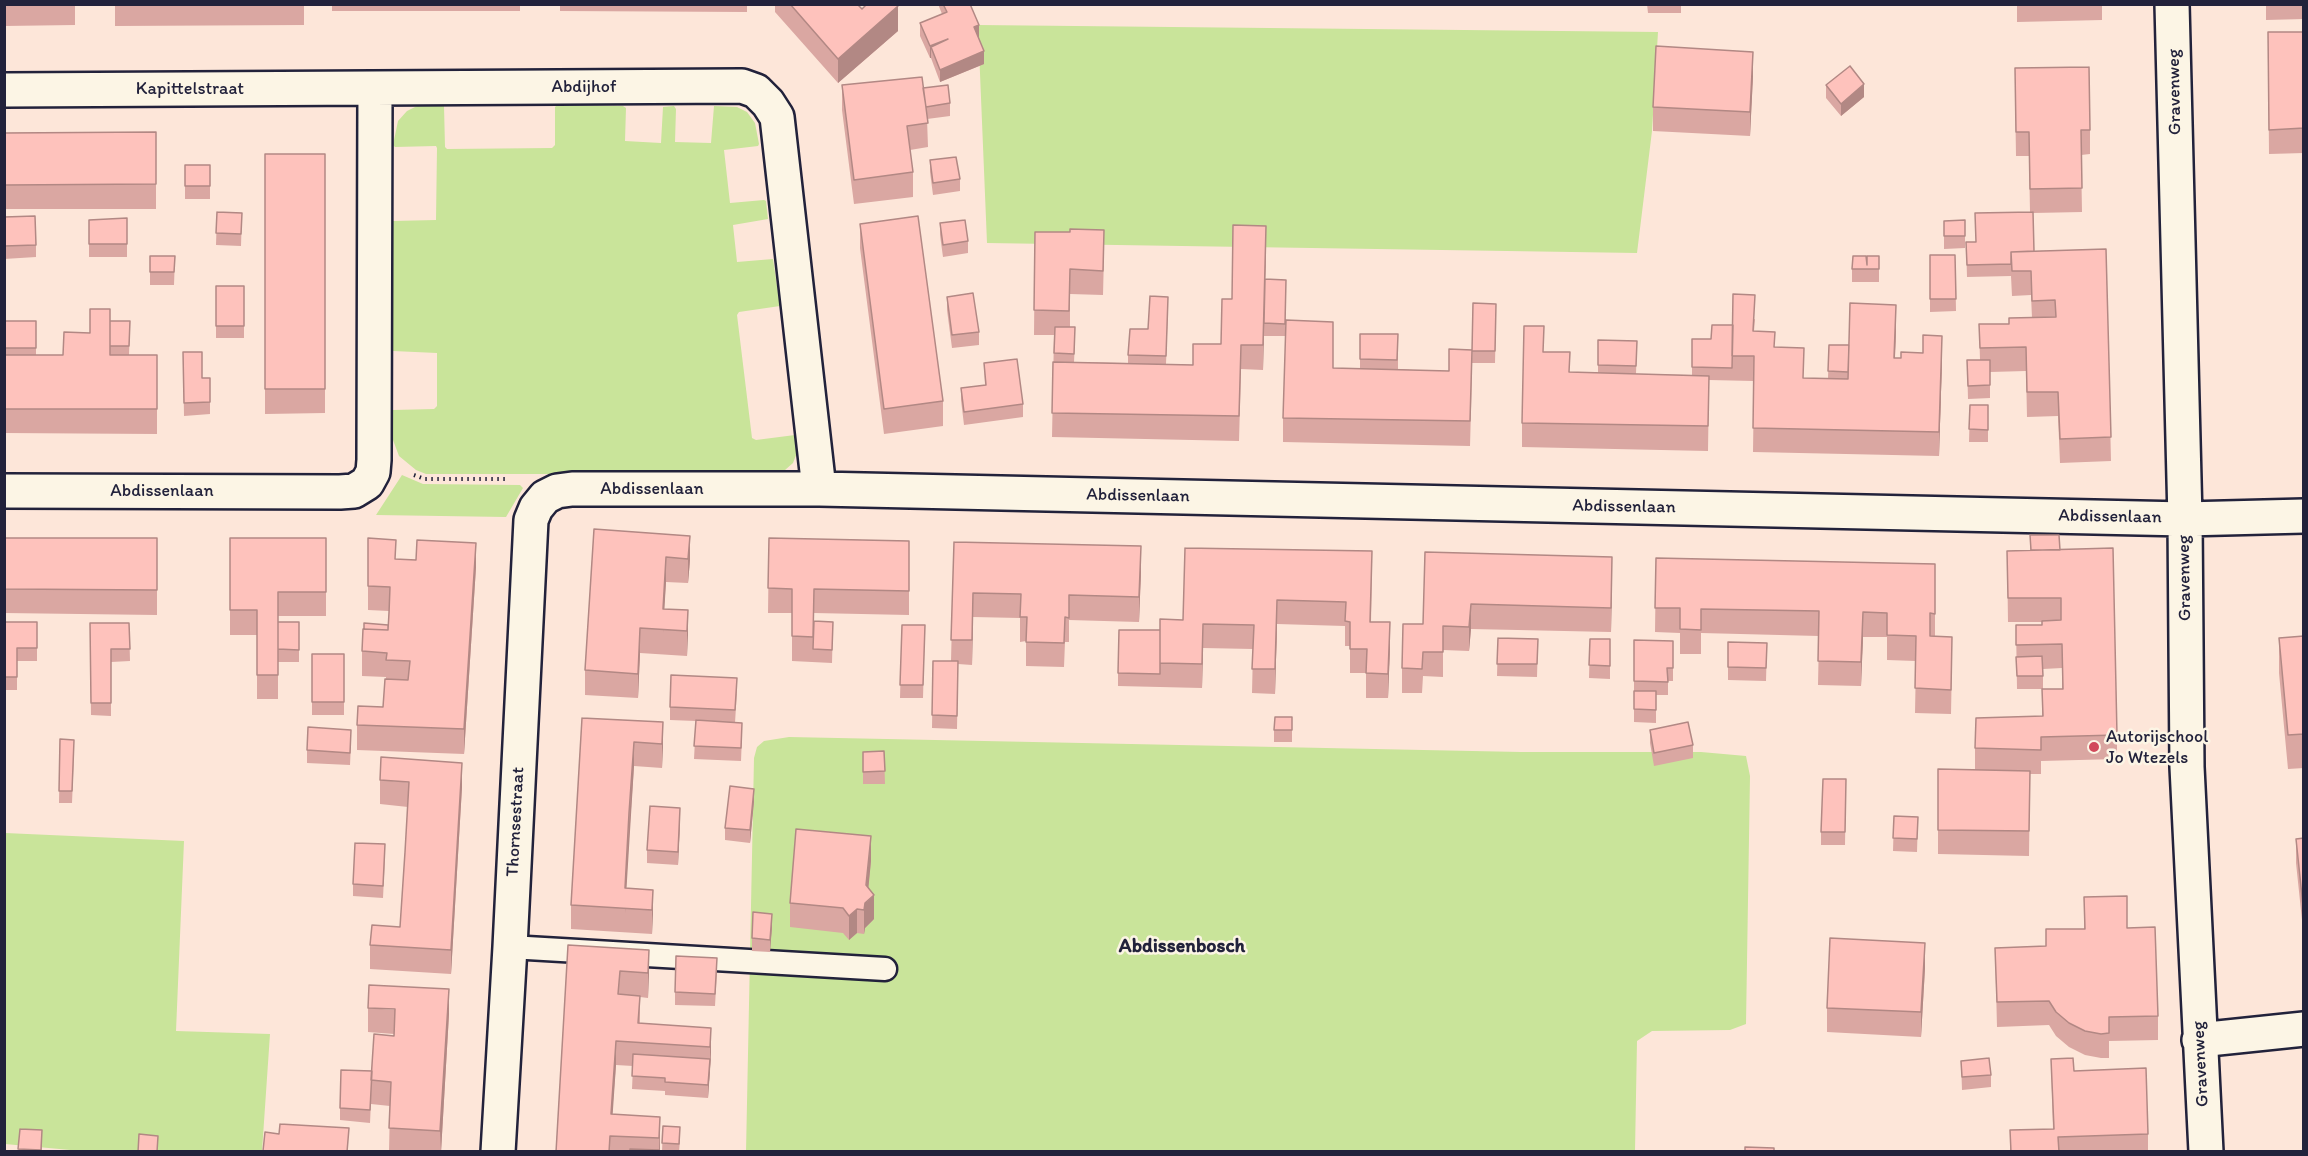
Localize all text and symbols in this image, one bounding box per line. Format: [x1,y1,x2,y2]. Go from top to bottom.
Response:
street label: Gravenweg [2163,49,2187,135]
street label: Abdijhof [551,76,617,98]
street label: Kapittelstraat [136,78,244,100]
street label: Abdissenlaan [600,478,704,500]
street label: Abdissenlaan [110,480,214,502]
street label: Abdissenlaan [1086,484,1190,508]
street label: Abdissenlaan [1572,495,1676,519]
street label: Abdissenlaan [2058,505,2162,529]
street label: Gravenweg [2173,535,2197,621]
place label: Autorijschool Jo Wtezels [2106,726,2208,768]
marker: Autorijschool Jo Wtezels [2087,740,2101,754]
street label: Thornsestraat [502,767,530,877]
district label: Abdissenbosch [1119,935,1245,959]
street label: Gravenweg [2188,1020,2214,1108]

